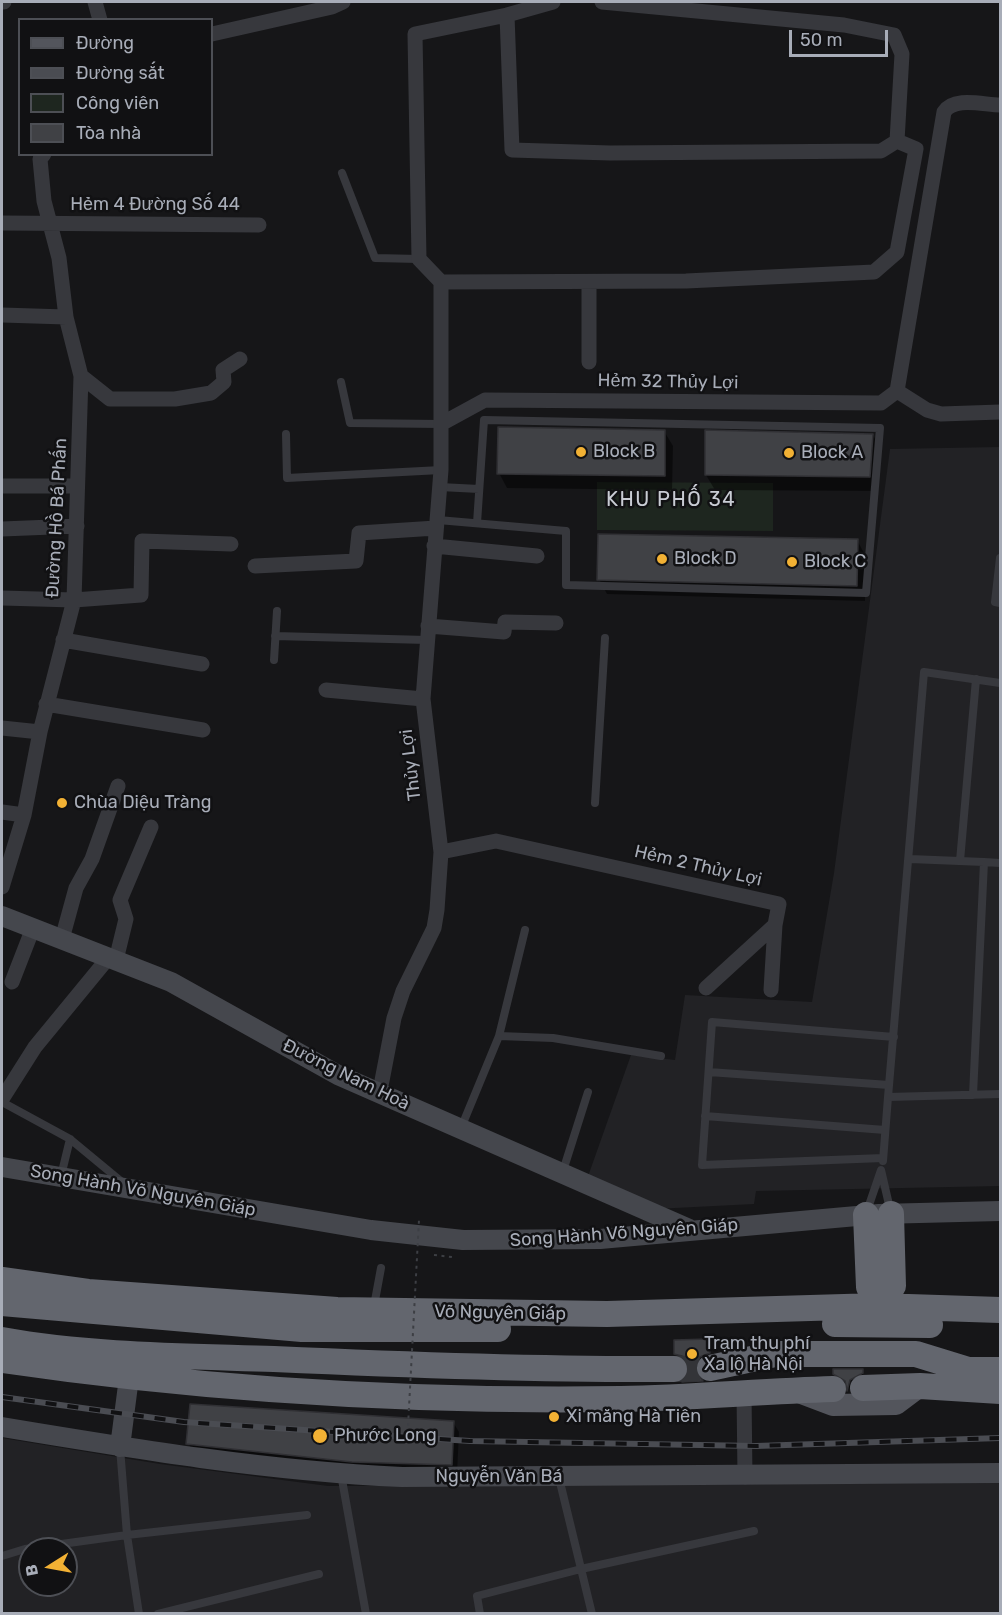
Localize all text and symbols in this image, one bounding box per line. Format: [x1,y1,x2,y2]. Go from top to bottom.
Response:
legend [18,18,213,156]
scale bar [792,18,891,56]
text: 50 m [800,29,843,51]
text: Đường [76,32,134,54]
text: Đường sắt [76,62,165,84]
text: Công viên [76,92,159,114]
text: Tòa nhà [76,122,141,144]
street label: Hẻm 4 Đường Số 44 [70,194,240,216]
street label: Hẻm 32 Thủy Lợi [597,370,739,394]
street label: Đường Hồ Bá Phấn [42,438,72,598]
place label: Block B [593,441,655,463]
place label: Block A [801,442,863,464]
marker: Block B [574,445,588,459]
marker: Block A [782,446,796,460]
district label: KHU PHỐ 34 [606,488,736,512]
place label: Block D [674,548,737,570]
place label: Block C [804,551,866,573]
marker: Block D [655,552,669,566]
marker: Block C [785,555,799,569]
street label: Thủy Lợi [396,728,426,802]
place label: Chùa Diệu Tràng [74,792,211,814]
marker: Chùa Diệu Tràng [55,796,69,810]
street label: Hẻm 2 Thủy Lợi [632,841,764,891]
street label: Đường Nam Hoà [279,1035,413,1115]
street label: Song Hành Võ Nguyên Giáp [29,1161,257,1221]
street label: Song Hành Võ Nguyên Giáp [509,1214,739,1252]
street label: Võ Nguyên Giáp [434,1301,566,1325]
place label: Trạm thu phí Xa lộ Hà Nội [704,1333,810,1376]
marker: Trạm thu phí Xa lộ Hà Nội [685,1347,699,1361]
place label: Xi măng Hà Tiên [566,1406,701,1428]
marker: Xi măng Hà Tiên [547,1410,561,1424]
place label: Phước Long [334,1425,437,1447]
marker: Phước Long [311,1427,329,1445]
street label: Nguyễn Văn Bá [435,1466,563,1488]
north arrow [18,1537,78,1597]
text: B [21,1563,42,1577]

